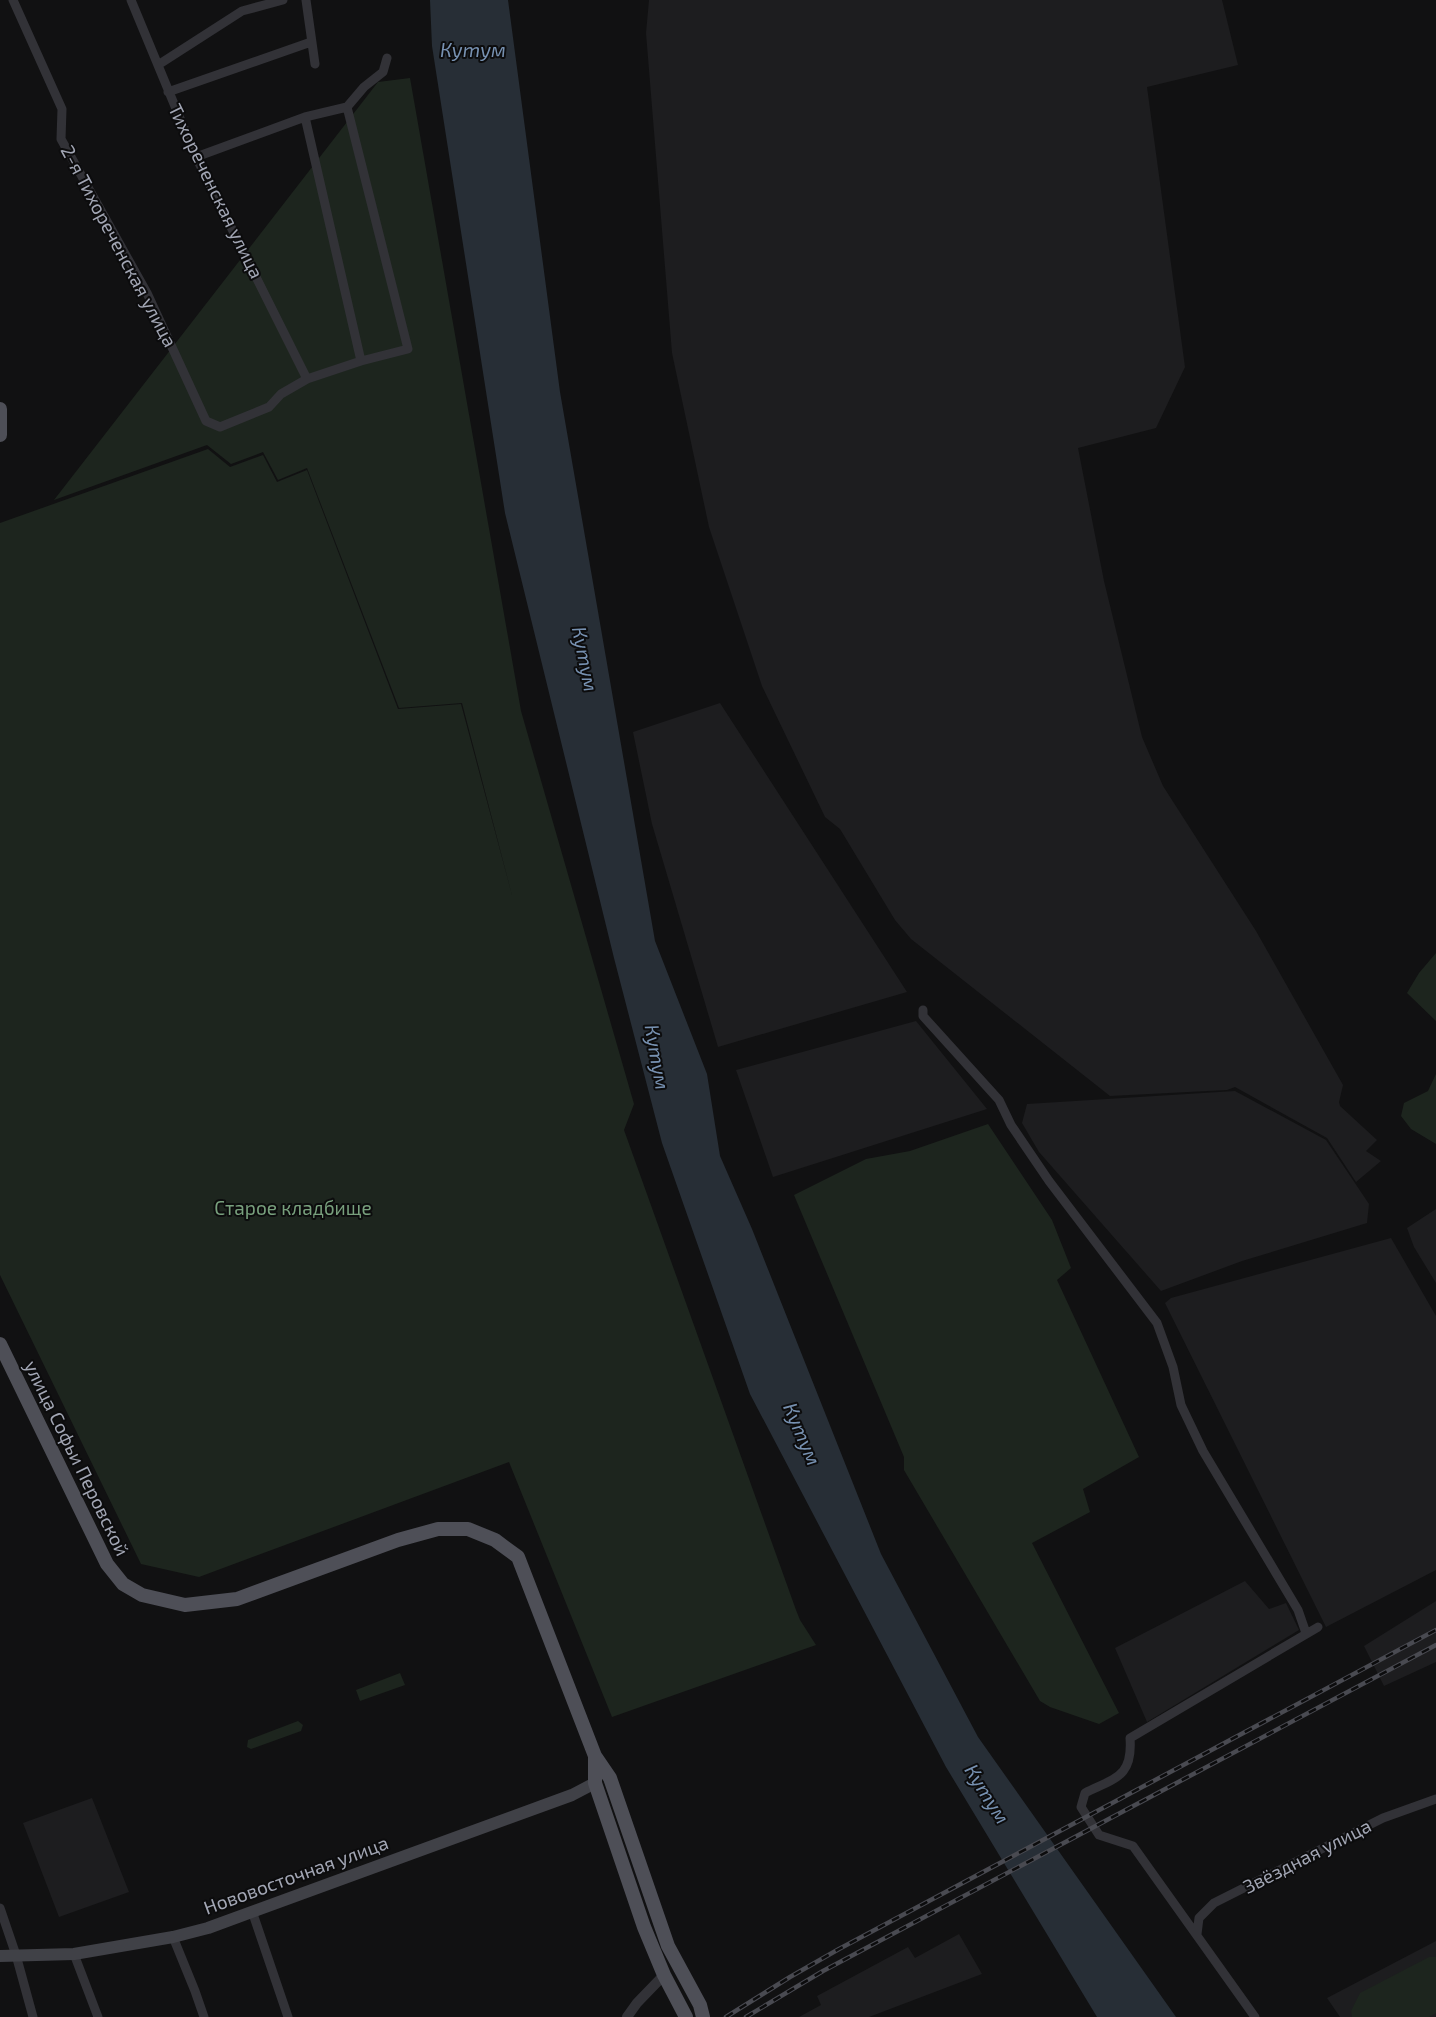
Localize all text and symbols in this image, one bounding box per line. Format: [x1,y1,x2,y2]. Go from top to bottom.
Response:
water label: Кутум [440,37,506,61]
street label: Тихореченская улица [163,100,269,282]
street label: 2-я Тихореченская улица [55,141,183,351]
water label: Кутум [568,624,604,693]
water label: Кутум [640,1022,676,1091]
park label: Старое кладбище [214,1196,372,1219]
street label: улица Софьи Перовской [19,1356,135,1560]
water label: Кутум [779,1399,827,1469]
water label: Кутум [960,1759,1015,1828]
street label: Звёздная улица [1239,1813,1375,1899]
street label: Нововосточная улица [200,1830,392,1920]

